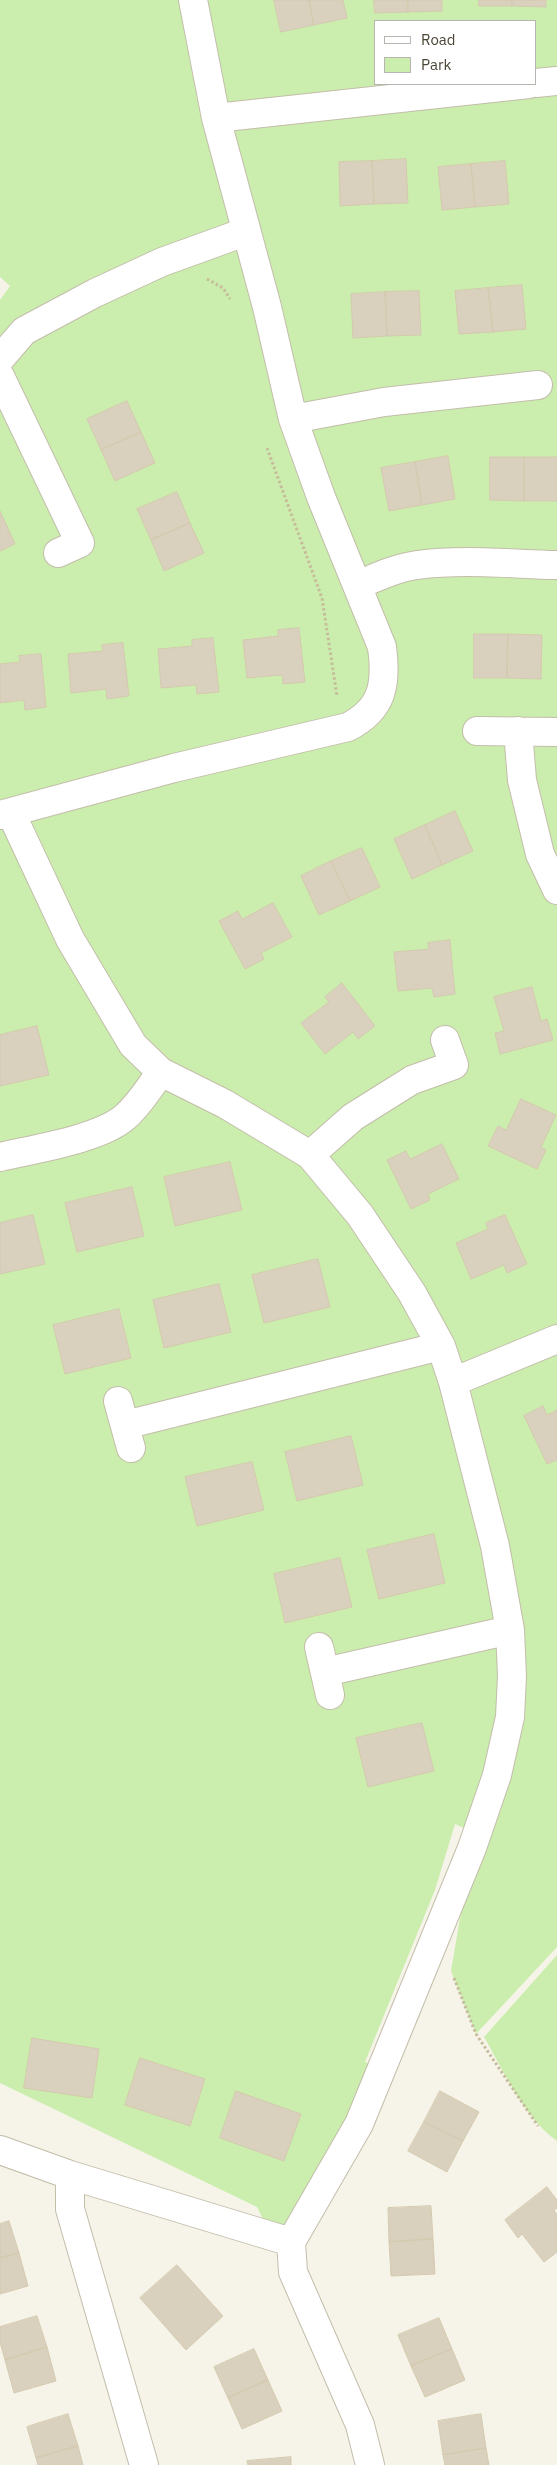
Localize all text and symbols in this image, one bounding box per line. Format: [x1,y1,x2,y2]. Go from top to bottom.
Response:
legend [374,20,537,85]
text: Road [421,30,456,49]
text: Park [421,55,451,74]

